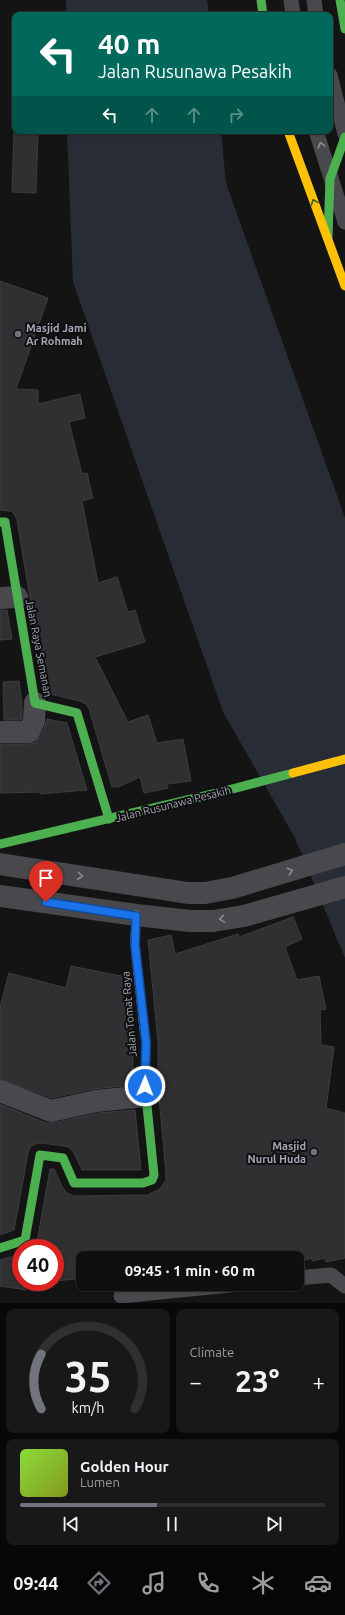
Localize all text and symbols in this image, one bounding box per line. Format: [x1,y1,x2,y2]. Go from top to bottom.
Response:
icon: left [32,28,84,80]
text: 40 m [98,28,160,59]
text: Jalan Rusunawa Pesakih [98,61,292,81]
icon: left [99,104,121,126]
icon: ahead [141,104,163,126]
icon: ahead [183,104,205,126]
icon: right [225,104,247,126]
one-way arrow [317,142,325,148]
one-way arrow [310,199,319,206]
place label: Masjid Jami Ar Rohmah [26,322,87,347]
marker: Masjid Jami Ar Rohmah [13,329,23,339]
street label: Jalan Raya Semanan [24,598,54,698]
street label: Jalan Rusunawa Pesakih [114,784,232,824]
pin [29,861,63,902]
icon: arrive [35,867,57,889]
one-way arrow [286,867,293,876]
one-way arrow [77,871,83,880]
one-way arrow [219,914,226,923]
street label: Jalan Tomat Raya [119,971,139,1057]
position arrow [124,1065,166,1107]
place label: Masjid Nurul Huda [247,1140,306,1165]
marker: Masjid Nurul Huda [309,1147,319,1157]
speed limit sign: 40 [12,1239,64,1291]
text: 09:45 · 1 min · 60 m [125,1262,255,1279]
text: Climate [190,1345,234,1359]
text: 35 [64,1353,111,1400]
text: 23° [235,1364,279,1398]
text: − [190,1369,202,1394]
text: + [313,1369,325,1394]
text: km/h [71,1400,104,1416]
text: Golden Hour [80,1458,169,1475]
text: Lumen [80,1475,120,1489]
icon: previous [60,1513,82,1535]
icon: pause [161,1513,183,1535]
icon: next [263,1513,285,1535]
icon: directions [85,1569,113,1597]
icon: music [140,1569,168,1597]
icon: phone [194,1569,222,1597]
icon: climate [249,1569,277,1597]
icon: car [304,1569,332,1597]
text: 09:44 [13,1573,58,1593]

